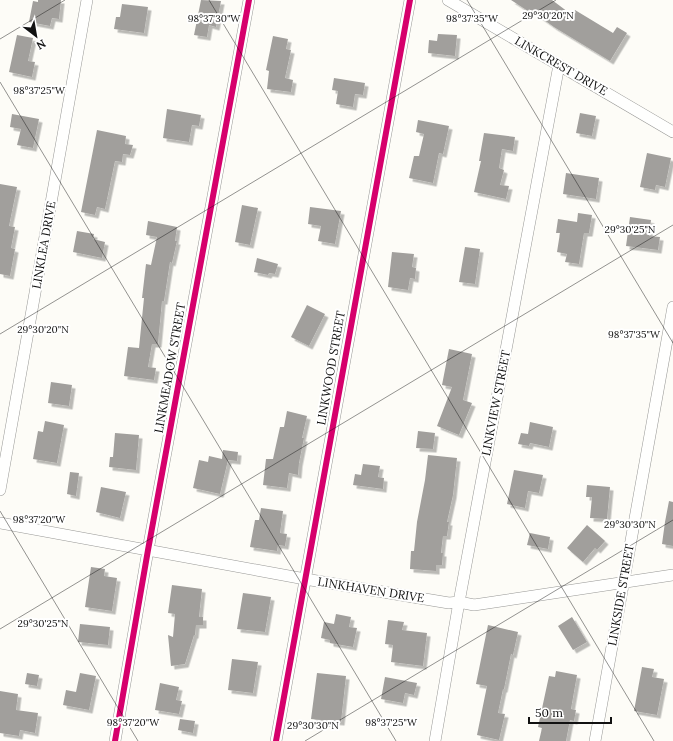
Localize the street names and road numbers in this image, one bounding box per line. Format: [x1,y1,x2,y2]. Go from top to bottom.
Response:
street label: LINKCREST DRIVE [512,33,610,98]
street label: LINKLEA DRIVE [28,200,59,290]
street label: LINKMEADOW STREET [151,301,188,434]
street label: LINKWOOD STREET [313,309,348,426]
street label: LINKVIEW STREET [478,348,513,457]
street label: LINKSIDE STREET [604,542,637,647]
street label: LINKHAVEN DRIVE [317,574,426,605]

